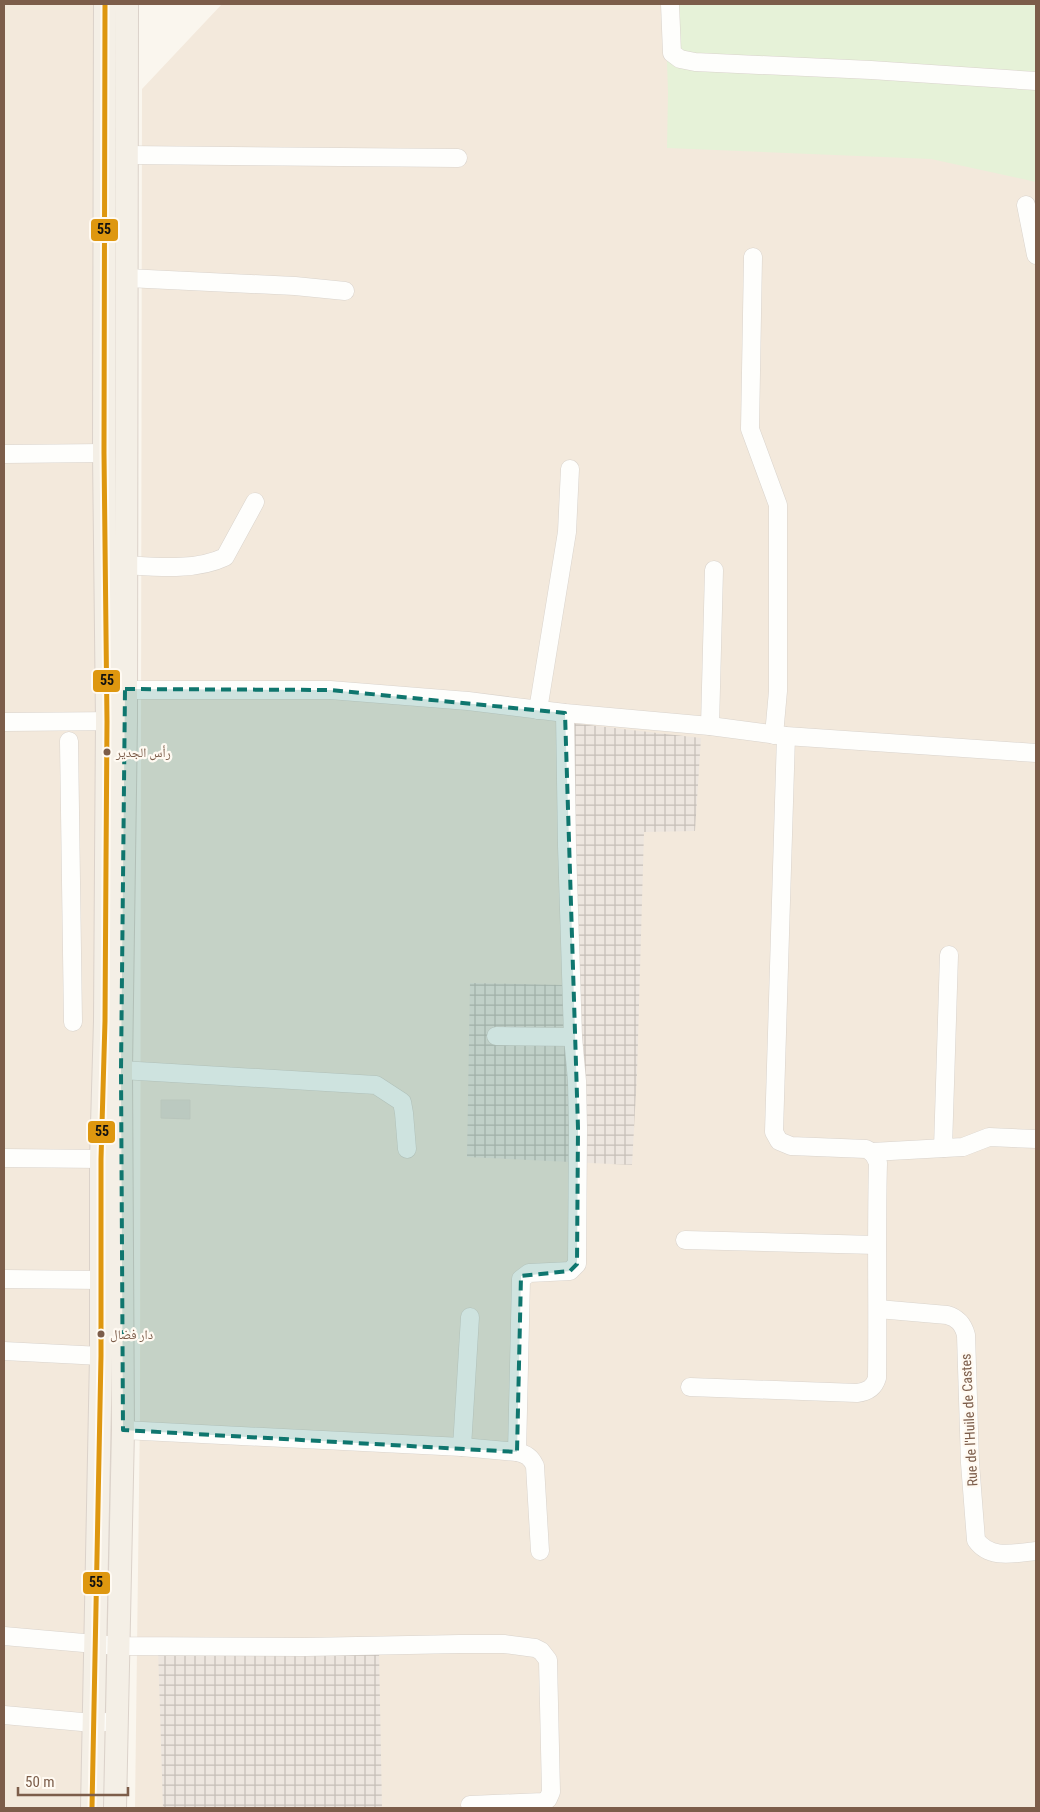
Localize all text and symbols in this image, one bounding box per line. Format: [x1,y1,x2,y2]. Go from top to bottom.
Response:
line badge: 55 [90,218,119,242]
text: 55 [97,221,111,237]
line badge: 55 [92,669,121,693]
text: 55 [100,672,114,688]
place label: رأس الجدير [115,745,171,761]
marker: رأس الجدير [102,747,112,757]
line badge: 55 [87,1120,116,1144]
text: 55 [95,1123,109,1139]
place label: دار فضال [110,1327,153,1343]
marker: دار فضال [96,1329,106,1339]
street label: Rue de l'Huile de Castes [958,1353,980,1487]
line badge: 55 [82,1571,111,1595]
text: 55 [89,1574,103,1590]
scale bar [18,1764,128,1796]
text: 50 m [25,1773,55,1791]

